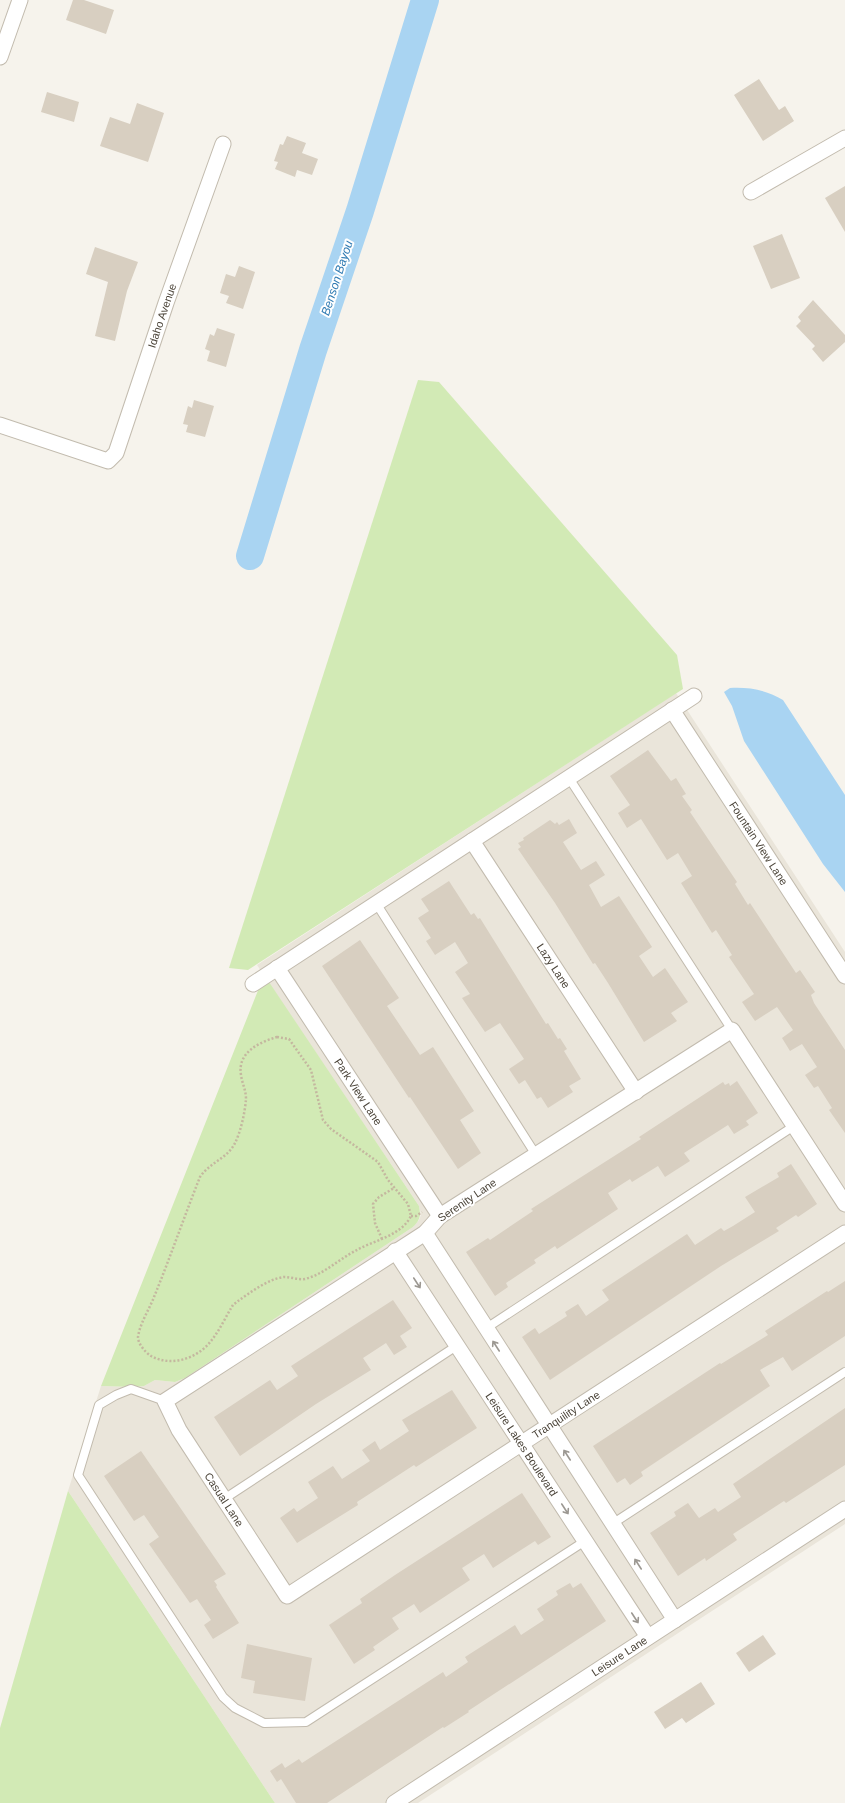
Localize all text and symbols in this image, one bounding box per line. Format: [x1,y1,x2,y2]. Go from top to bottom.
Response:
water label: Benson Bayou [318,238,356,317]
street label: Idaho Avenue [145,282,179,349]
street label: Fountain View Lane [727,799,790,887]
street label: Lazy Lane [535,941,572,990]
street label: Park View Lane [332,1056,384,1127]
street label: Serenity Lane [436,1176,498,1224]
one-way arrow [413,1277,421,1288]
one-way arrow [492,1341,500,1352]
street label: Tranquility Lane [530,1388,602,1441]
street label: Leisure Lakes Boulevard [483,1390,560,1498]
one-way arrow [563,1450,571,1461]
street label: Casual Lane [202,1470,246,1529]
one-way arrow [561,1503,569,1515]
one-way arrow [634,1559,642,1570]
one-way arrow [632,1612,640,1624]
street label: Leisure Lane [589,1634,649,1679]

